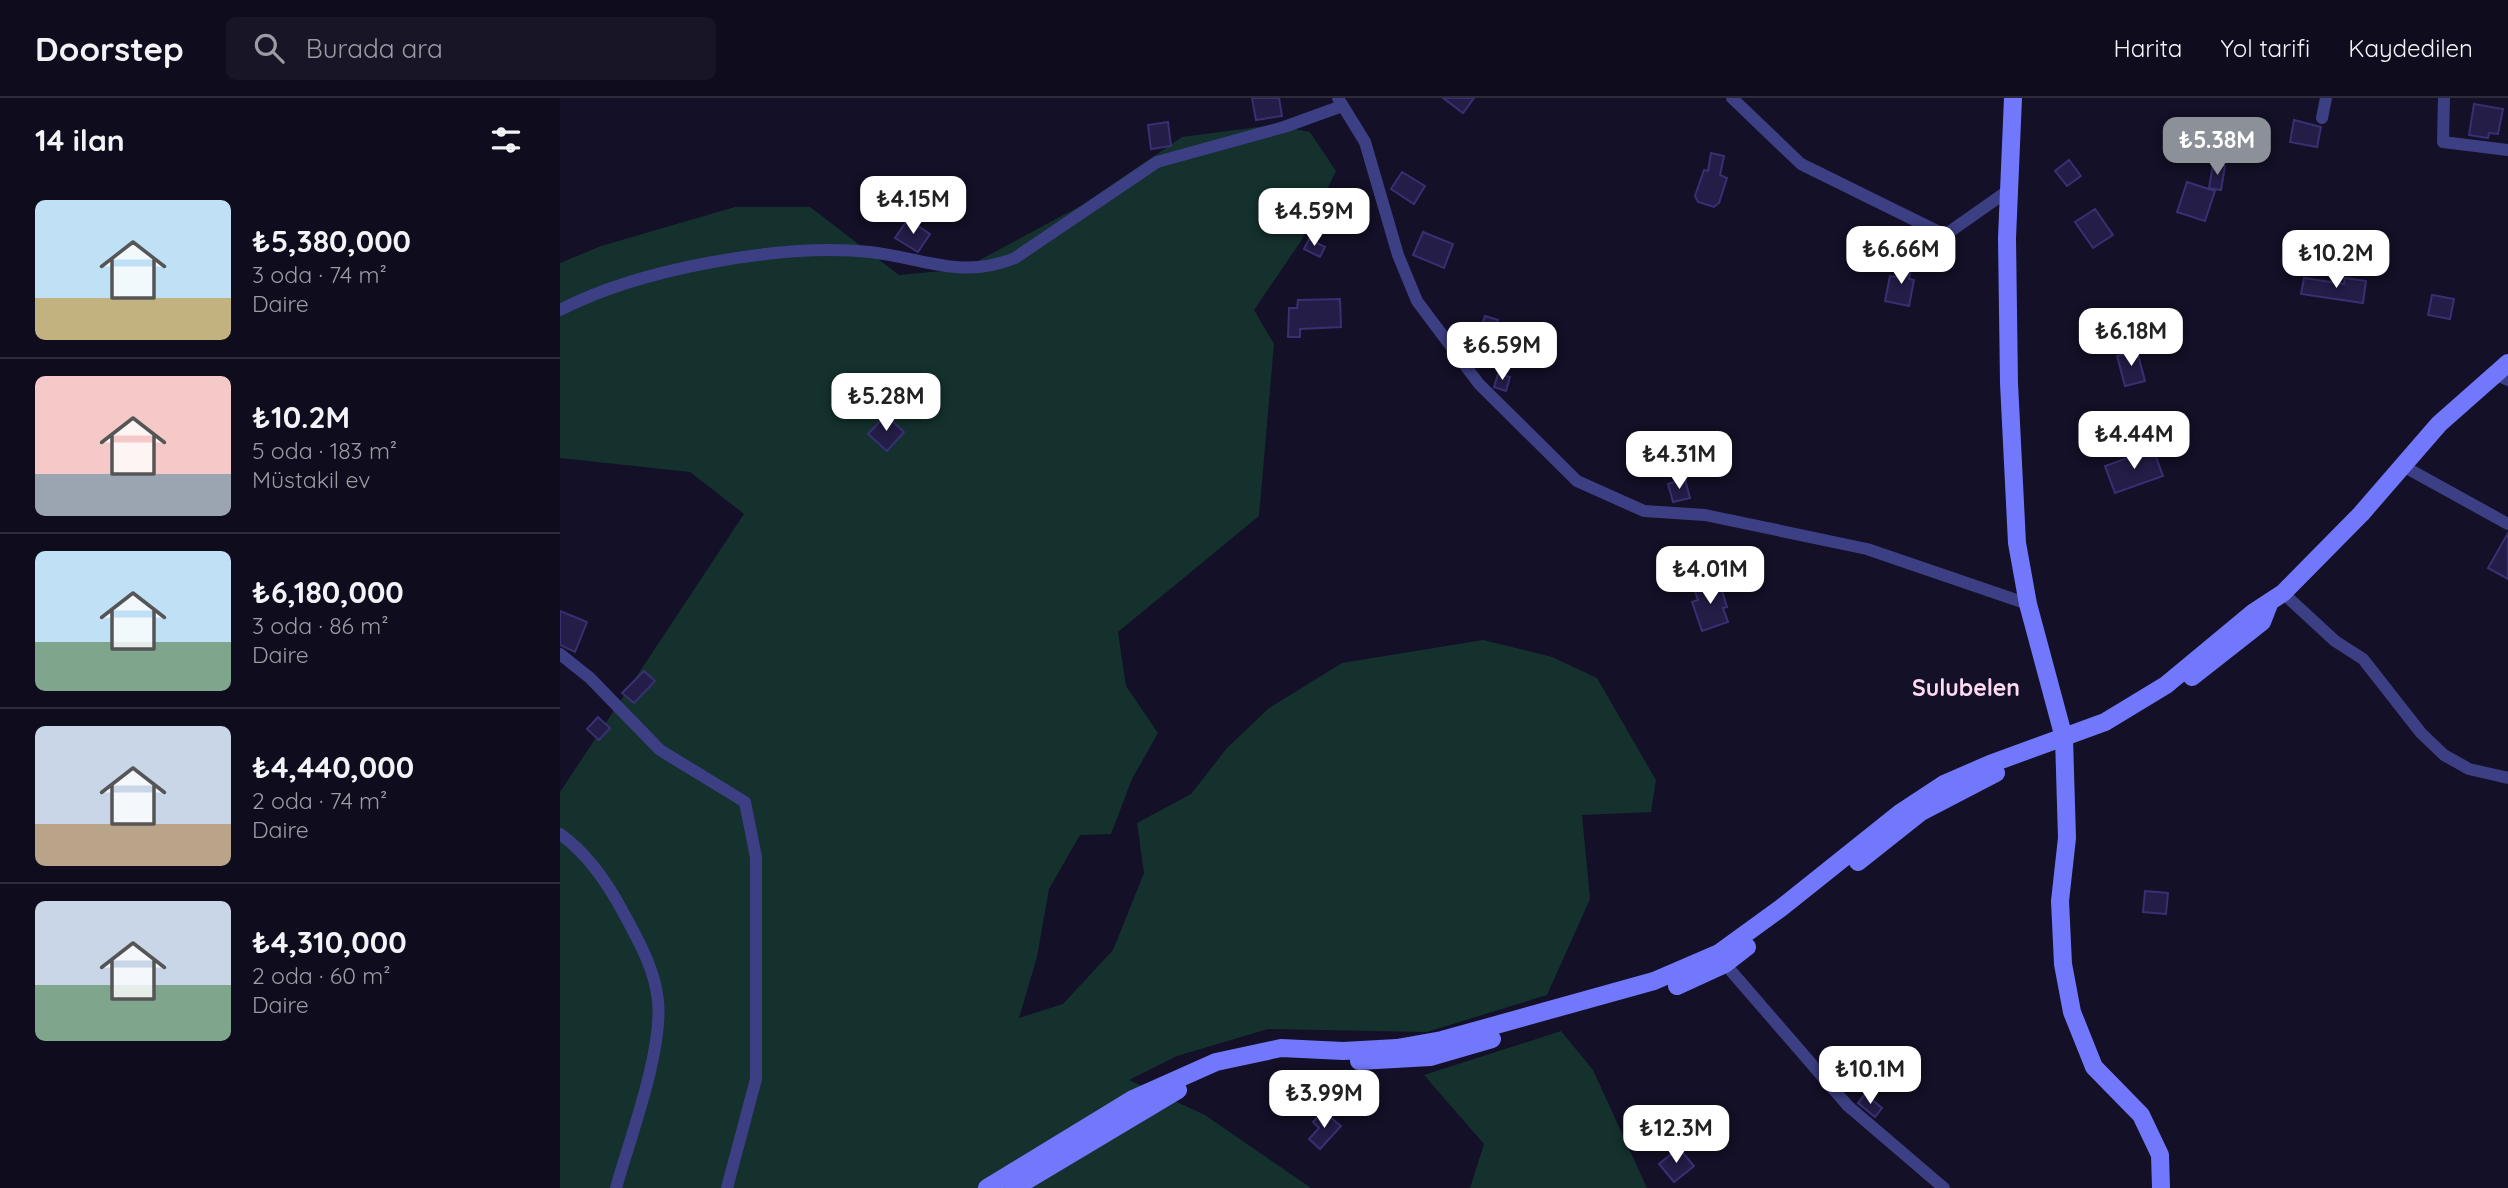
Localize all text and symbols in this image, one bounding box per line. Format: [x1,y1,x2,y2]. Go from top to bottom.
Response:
search box [226,17,716,80]
text: Doorstep [35,28,184,69]
icon: search [250,29,288,67]
text: Burada ara [306,32,443,65]
text: Harita [2114,33,2182,63]
text: Yol tarifi [2220,33,2310,63]
text: Kaydedilen [2348,33,2473,63]
pin: ₺5.38M [2160,118,2274,177]
text: 14 ilan [35,121,125,159]
icon: filters [487,121,525,159]
text: ₺5.38M [2179,125,2255,154]
pin: ₺4.15M [856,176,970,236]
text: ₺4.15M [876,184,950,213]
pin: ₺4.59M [1257,188,1371,248]
text: ₺4.59M [1275,196,1353,225]
text: ₺5,380,000 [252,222,411,260]
pin: ₺6.66M [1844,226,1958,286]
icon: home [91,228,175,312]
pin: ₺10.2M [2279,230,2393,290]
text: ₺6.66M [1862,234,1940,263]
text: ₺10.2M [2298,238,2374,267]
text: 3 oda · 74 m² [252,260,387,289]
text: Daire [252,289,309,318]
pin: ₺6.18M [2074,308,2188,368]
text: ₺6.18M [2095,316,2167,345]
pin: ₺6.59M [1445,322,1559,382]
text: ₺6.59M [1463,330,1541,359]
pin: ₺5.28M [829,374,943,433]
text: ₺5.28M [847,381,925,410]
text: ₺10.2M [252,398,350,436]
icon: home [91,404,175,488]
pin: ₺4.44M [2077,412,2191,471]
text: ₺4.44M [2094,419,2174,448]
pin: ₺4.31M [1622,432,1736,491]
text: 5 oda · 183 m² [252,436,397,465]
text: ₺4.31M [1642,439,1716,468]
text: Müstakil ev [252,465,370,494]
pin: ₺4.01M [1653,546,1767,606]
text: ₺4.01M [1672,554,1748,583]
text: ₺6,180,000 [252,573,404,611]
icon: home [91,579,175,663]
text: 3 oda · 86 m² [252,611,388,640]
text: Daire [252,640,309,669]
district label: Sulubelen [1912,673,2020,702]
text: ₺4,440,000 [252,748,414,786]
icon: home [91,754,175,838]
text: 2 oda · 74 m² [252,786,387,815]
text: Daire [252,815,309,844]
text: ₺4,310,000 [252,923,407,961]
icon: home [91,929,175,1013]
text: 2 oda · 60 m² [252,961,390,990]
text: Daire [252,990,309,1019]
pin: ₺10.1M [1813,1046,1927,1106]
text: ₺10.1M [1835,1054,1905,1083]
pin: ₺3.99M [1267,1070,1381,1130]
text: ₺3.99M [1285,1078,1363,1107]
pin: ₺12.3M [1619,1105,1733,1165]
text: ₺12.3M [1639,1113,1713,1142]

